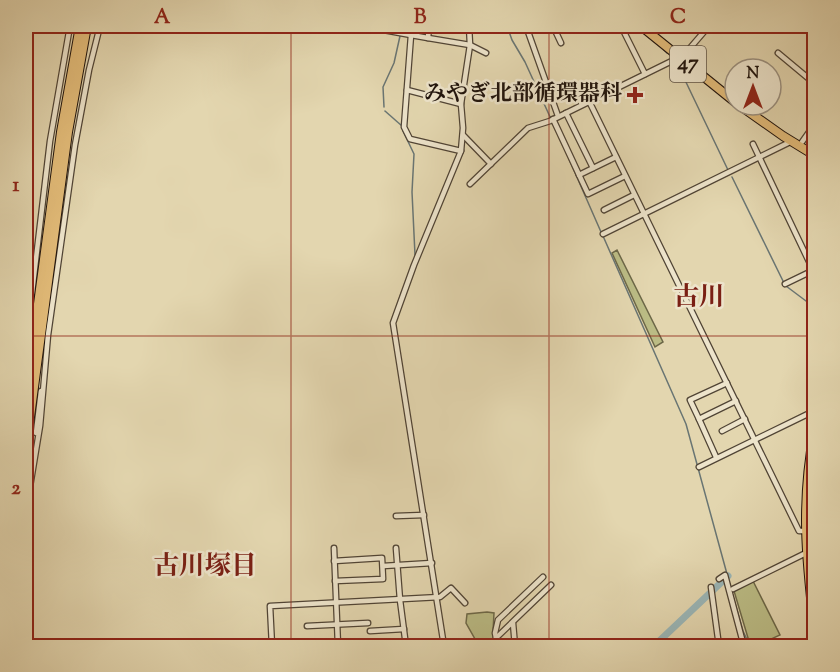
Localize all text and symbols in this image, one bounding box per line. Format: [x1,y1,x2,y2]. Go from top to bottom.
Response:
text: A [154,4,171,33]
text: B [414,4,427,33]
text: C [670,4,686,33]
road number: 47 [670,46,706,82]
north arrow [723,57,783,117]
text: N [747,63,760,86]
place label: みやぎ北部循環器科 [424,79,622,111]
marker: みやぎ北部循環器科 [626,86,644,104]
text: 1 [13,172,20,201]
district label: 古川 [673,280,725,317]
text: 2 [11,475,21,504]
district label: 古川塚目 [153,549,257,586]

